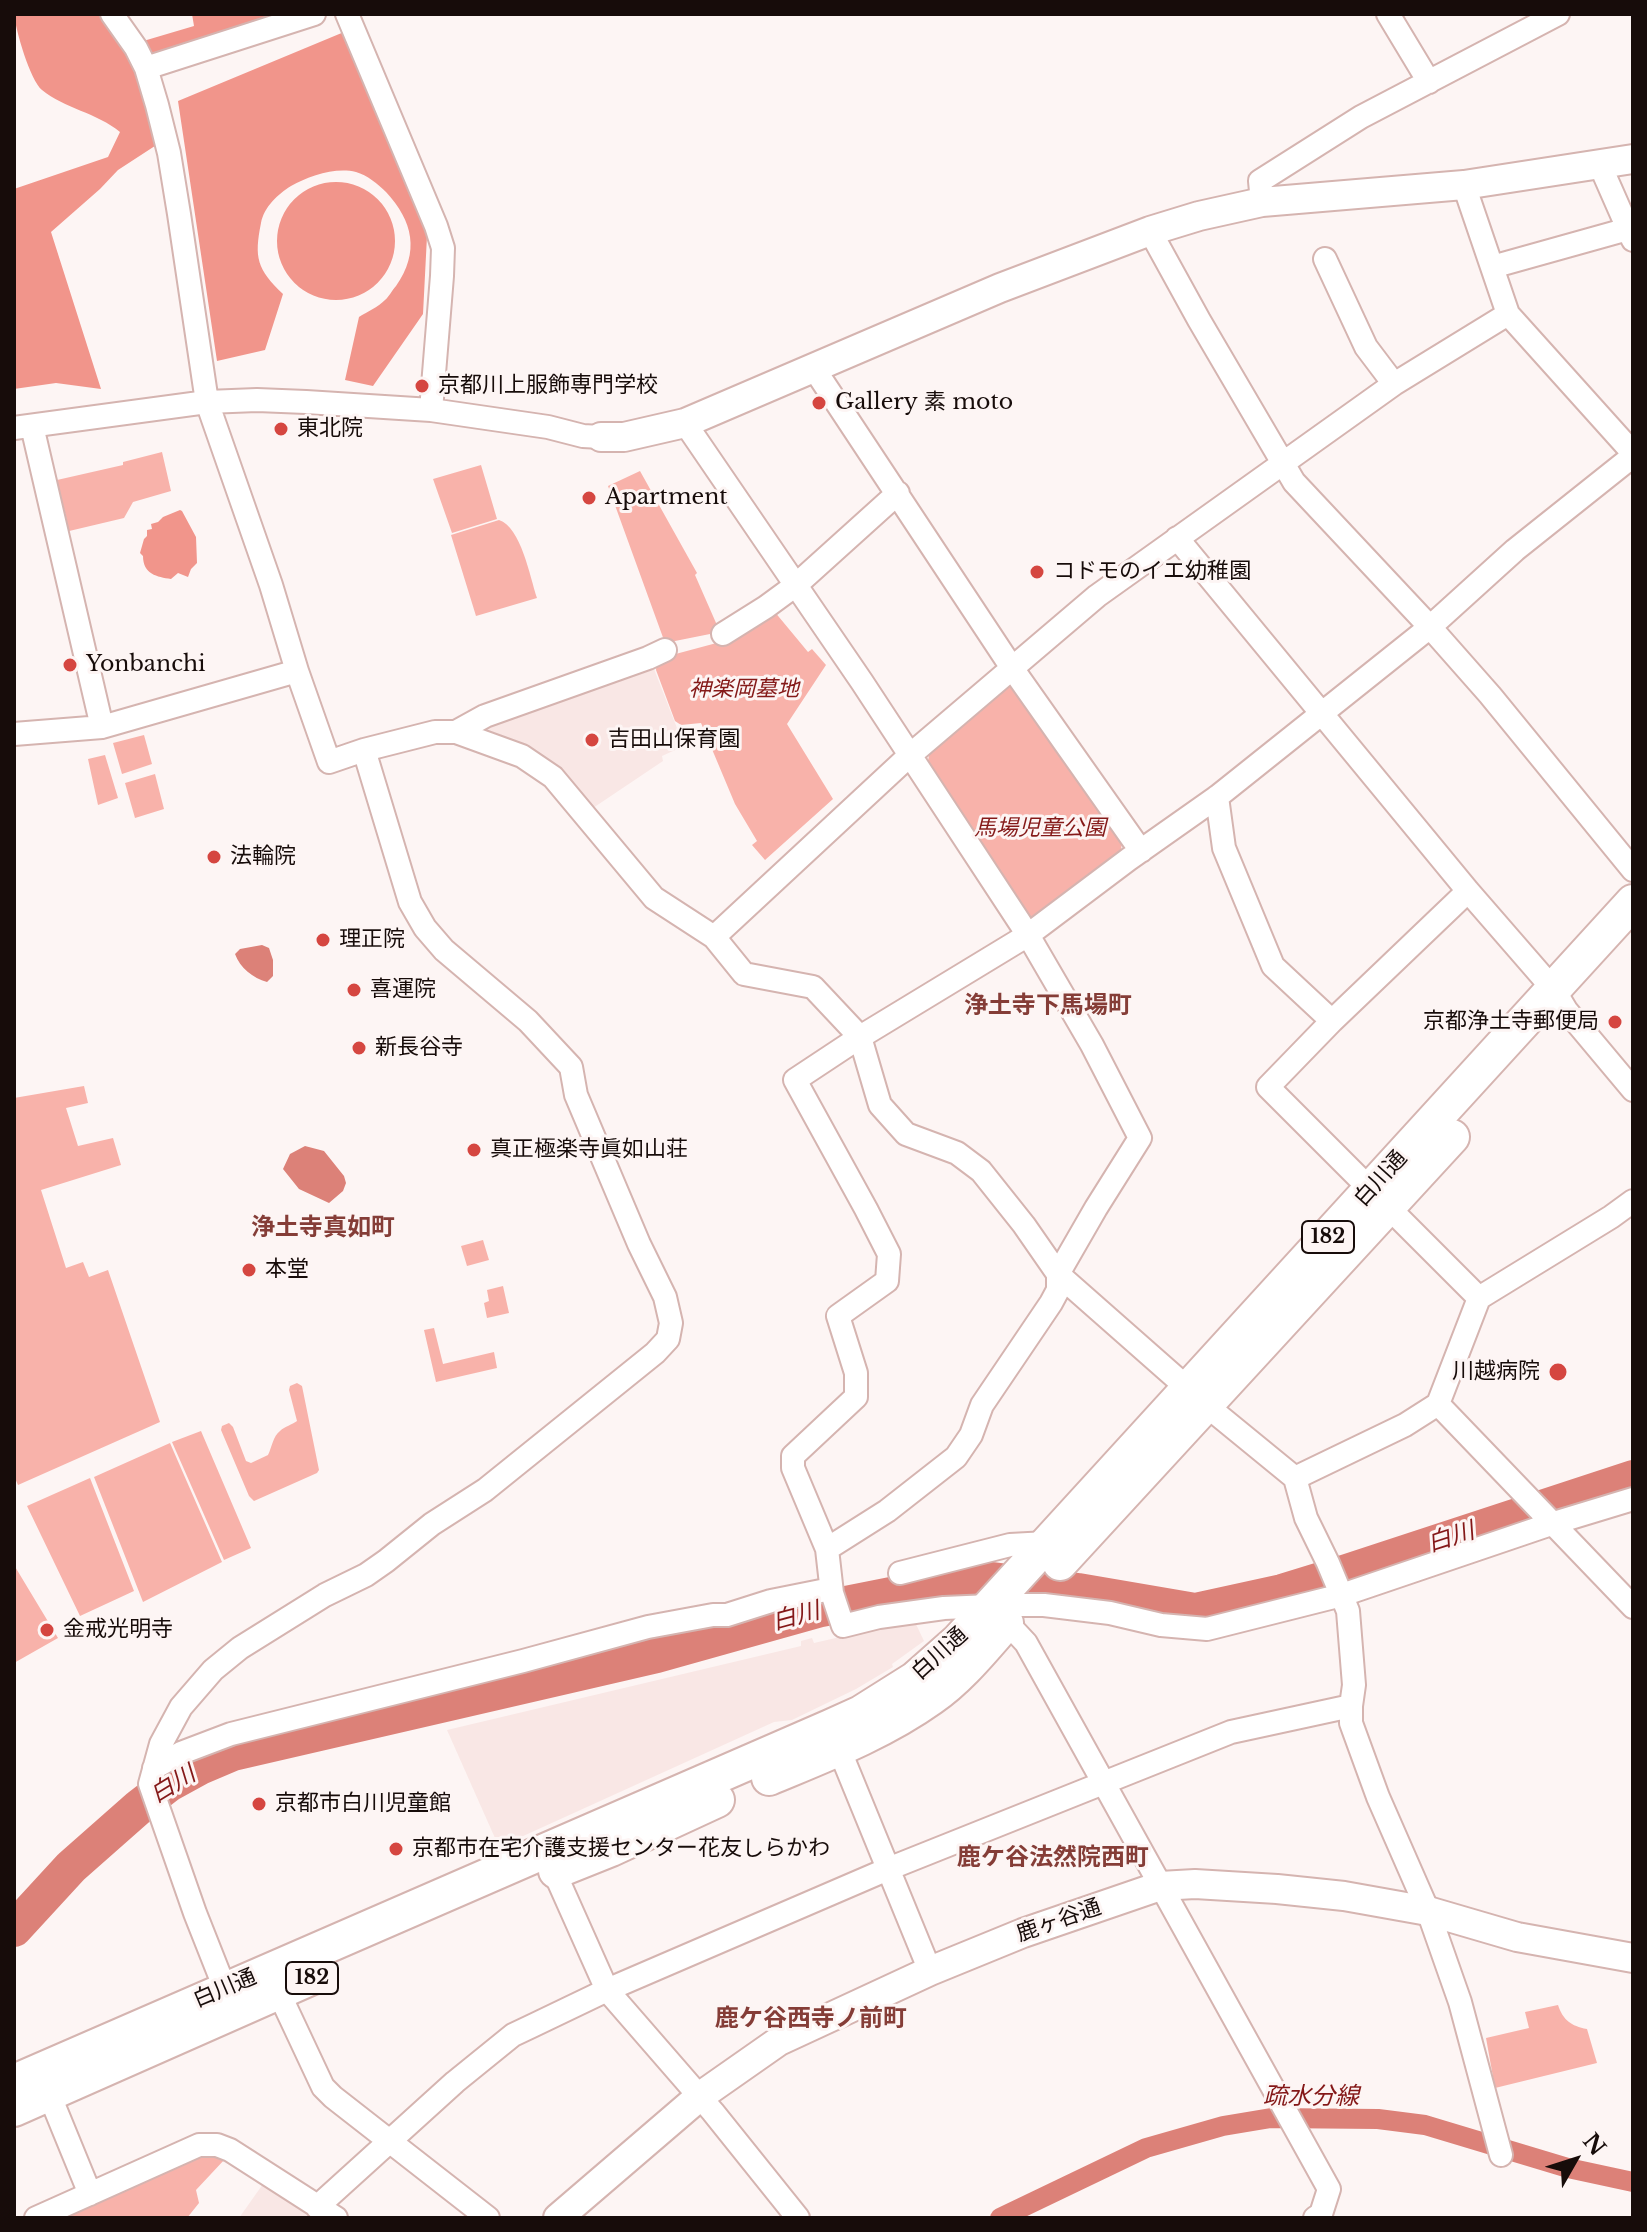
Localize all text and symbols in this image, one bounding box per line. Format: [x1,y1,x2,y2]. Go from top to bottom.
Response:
place label: 京都川上服飾専門学校 [438,373,658,399]
marker: 京都川上服飾専門学校 [413,377,431,395]
place label: Gallery 素 moto [835,390,1013,416]
marker: Gallery 素 moto [810,394,828,412]
place label: 東北院 [297,416,363,442]
marker: 東北院 [272,420,290,438]
place label: Apartment [605,485,728,511]
marker: Apartment [580,489,598,507]
place label: コドモのイエ幼稚園 [1053,559,1251,585]
marker: コドモのイエ幼稚園 [1028,563,1046,581]
place label: Yonbanchi [86,652,206,678]
marker: Yonbanchi [61,656,79,674]
park label: 神楽岡墓地 [689,677,799,703]
place label: 吉田山保育園 [608,727,740,753]
marker: 吉田山保育園 [583,731,601,749]
park label: 馬場児童公園 [974,816,1106,842]
place label: 法輪院 [230,844,296,870]
marker: 法輪院 [205,848,223,866]
place label: 理正院 [339,927,405,953]
marker: 理正院 [314,931,332,949]
place label: 喜運院 [370,977,436,1003]
marker: 喜運院 [345,981,363,999]
district label: 浄土寺下馬場町 [964,992,1132,1020]
place label: 京都浄土寺郵便局 [1423,1009,1599,1035]
marker: 京都浄土寺郵便局 [1606,1013,1624,1031]
place label: 新長谷寺 [375,1035,463,1061]
marker: 新長谷寺 [350,1039,368,1057]
place label: 真正極楽寺眞如山荘 [490,1137,688,1163]
marker: 真正極楽寺眞如山荘 [465,1141,483,1159]
street label: 白川通 [1349,1146,1413,1212]
district label: 浄土寺真如町 [251,1214,395,1242]
road number: 182 [1302,1221,1354,1253]
place label: 本堂 [265,1257,309,1283]
marker: 本堂 [240,1261,258,1279]
place label: 川越病院 [1452,1359,1540,1385]
marker: 川越病院 [1547,1361,1569,1383]
water label: 白川 [1424,1517,1478,1559]
water label: 白川 [769,1597,823,1637]
place label: 金戒光明寺 [63,1617,173,1643]
marker: 金戒光明寺 [38,1621,56,1639]
street label: 白川通 [907,1622,973,1686]
water label: 白川 [145,1760,201,1810]
place label: 京都市白川児童館 [275,1791,451,1817]
marker: 京都市白川児童館 [250,1795,268,1813]
place label: 京都市在宅介護支援センター花友しらかわ [412,1836,830,1862]
marker: 京都市在宅介護支援センター花友しらかわ [387,1840,405,1858]
district label: 鹿ケ谷法然院西町 [957,1844,1149,1872]
street label: 鹿ヶ谷通 [1013,1894,1105,1948]
road number: 182 [286,1962,338,1994]
street label: 白川通 [189,1964,261,2014]
district label: 鹿ケ谷西寺ノ前町 [715,2005,907,2033]
water label: 疏水分線 [1263,2083,1359,2111]
north arrow [1535,2120,1615,2200]
text: N [1577,2128,1611,2161]

